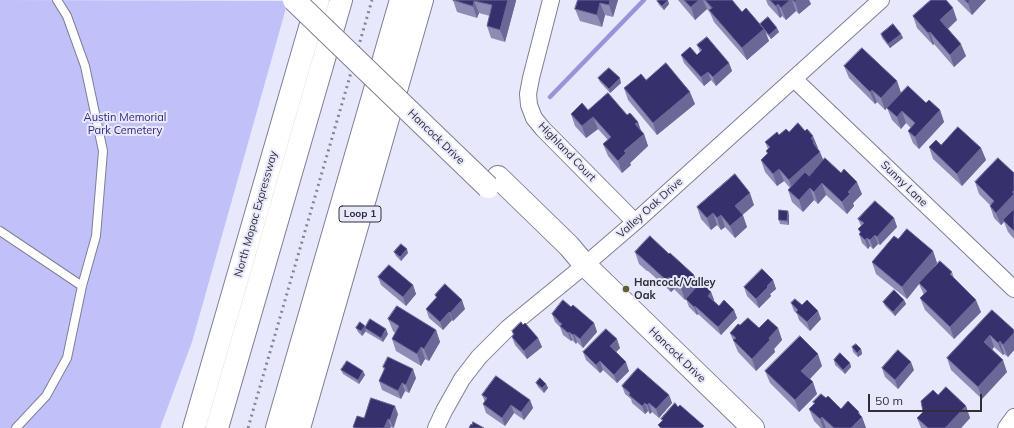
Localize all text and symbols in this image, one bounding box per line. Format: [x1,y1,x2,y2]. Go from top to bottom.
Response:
street label: Hancock Drive [405,107,467,167]
park label: Austin Memorial Park Cemetery [84,111,166,137]
street label: Highland Court [535,120,599,184]
street label: North Mopac Expressway [232,149,280,279]
street label: Sunny Lane [878,158,930,210]
street label: Valley Oak Drive [614,175,686,241]
road number: Loop 1 [339,206,381,222]
place label: Hancock/Valley Oak [634,276,715,302]
marker: Hancock/Valley Oak [621,284,631,294]
street label: Hancock Drive [646,325,708,385]
scale bar [870,386,984,412]
text: 50 m [875,393,903,408]

